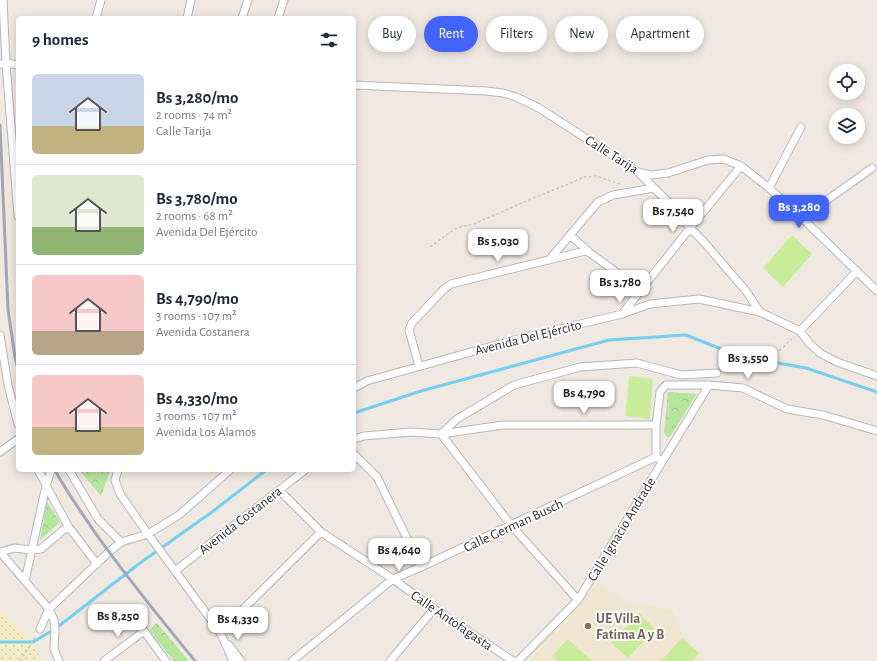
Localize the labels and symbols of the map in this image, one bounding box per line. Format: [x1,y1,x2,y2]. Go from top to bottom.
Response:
street label: Calle Tarija [582,133,641,177]
pin: Bs 3,280 [758,195,840,229]
pin: Bs 7,540 [632,199,714,233]
pin: Bs 5,030 [457,229,539,263]
pin: Bs 3,780 [579,270,661,304]
street label: Avenida Del Ejército [474,318,583,358]
pin: Bs 3,550 [707,346,789,380]
pin: Bs 4,790 [543,381,625,415]
street label: Calle Ignacio Andrade [585,475,658,584]
street label: Avenida Costanera [196,484,285,557]
street label: Calle German Busch [461,497,565,555]
pin: Bs 4,640 [358,538,440,572]
street label: Calle Antofagasta [408,588,495,654]
pin: Bs 8,250 [77,604,159,638]
pin: Bs 4,330 [197,607,279,641]
place label: UE Villa Fatima A y B [596,612,664,642]
marker: UE Villa Fatima A y B [583,621,593,631]

